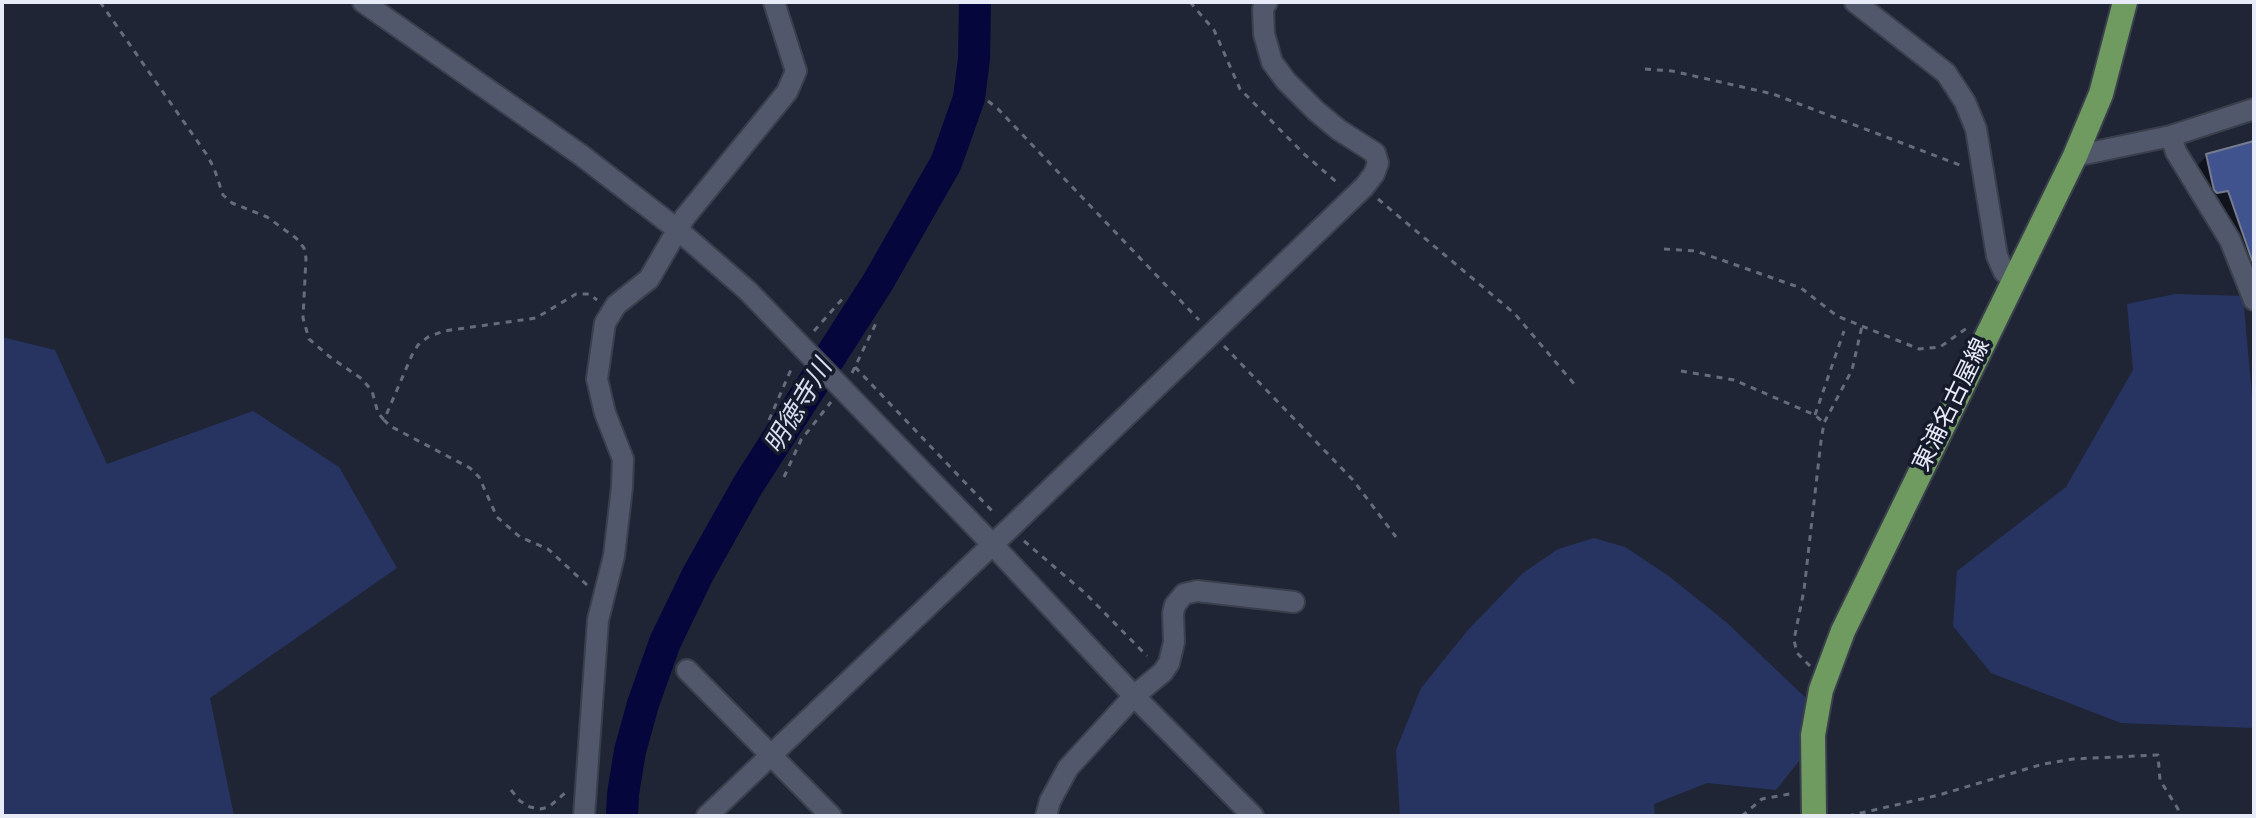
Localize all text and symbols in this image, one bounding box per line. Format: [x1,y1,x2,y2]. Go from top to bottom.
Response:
street label: 東浦名古屋線 [1907,334,1997,476]
water label: 明徳寺川 [759,354,839,460]

